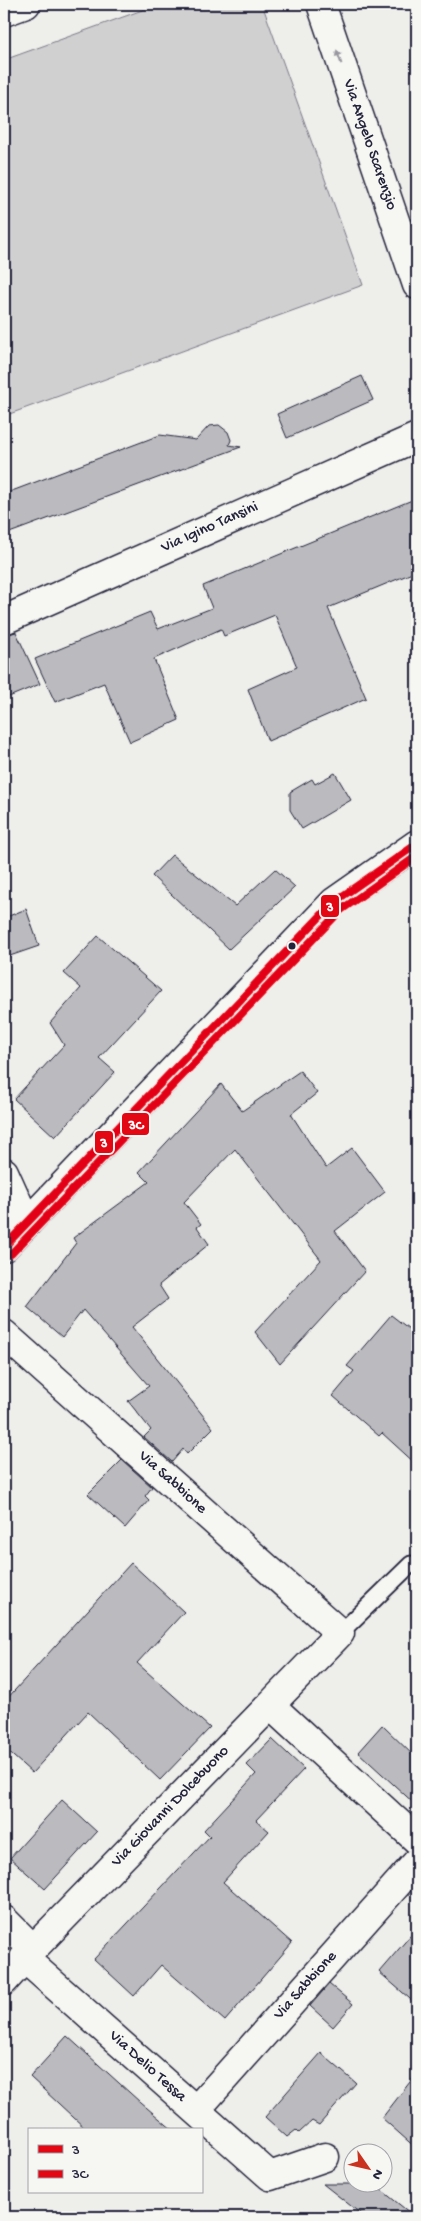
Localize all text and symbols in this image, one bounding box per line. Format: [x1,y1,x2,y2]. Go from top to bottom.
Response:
one-way arrow [335,49,343,64]
street label: Via Angelo Scarenzio [337,76,400,213]
street label: Via Igino Tansini [158,498,261,558]
line badge: 3 [320,894,340,918]
text: 3 [325,900,334,917]
unlabelled marker [287,941,297,951]
line badge: 3C [121,1112,150,1136]
text: 3C [128,1118,145,1135]
line badge: 3 [94,1130,114,1154]
text: 3 [99,1136,108,1153]
street label: Via Sabbione [133,1447,211,1519]
street label: Via Giovanni Dolcebuono [107,1742,234,1872]
street label: Via Sabbione [270,1947,342,2025]
street label: Via Delio Tessa [104,2027,191,2108]
legend [28,2128,202,2194]
text: 3 [71,2142,80,2160]
north arrow [344,2144,394,2194]
text: N [367,2165,386,2182]
text: 3C [71,2166,89,2184]

